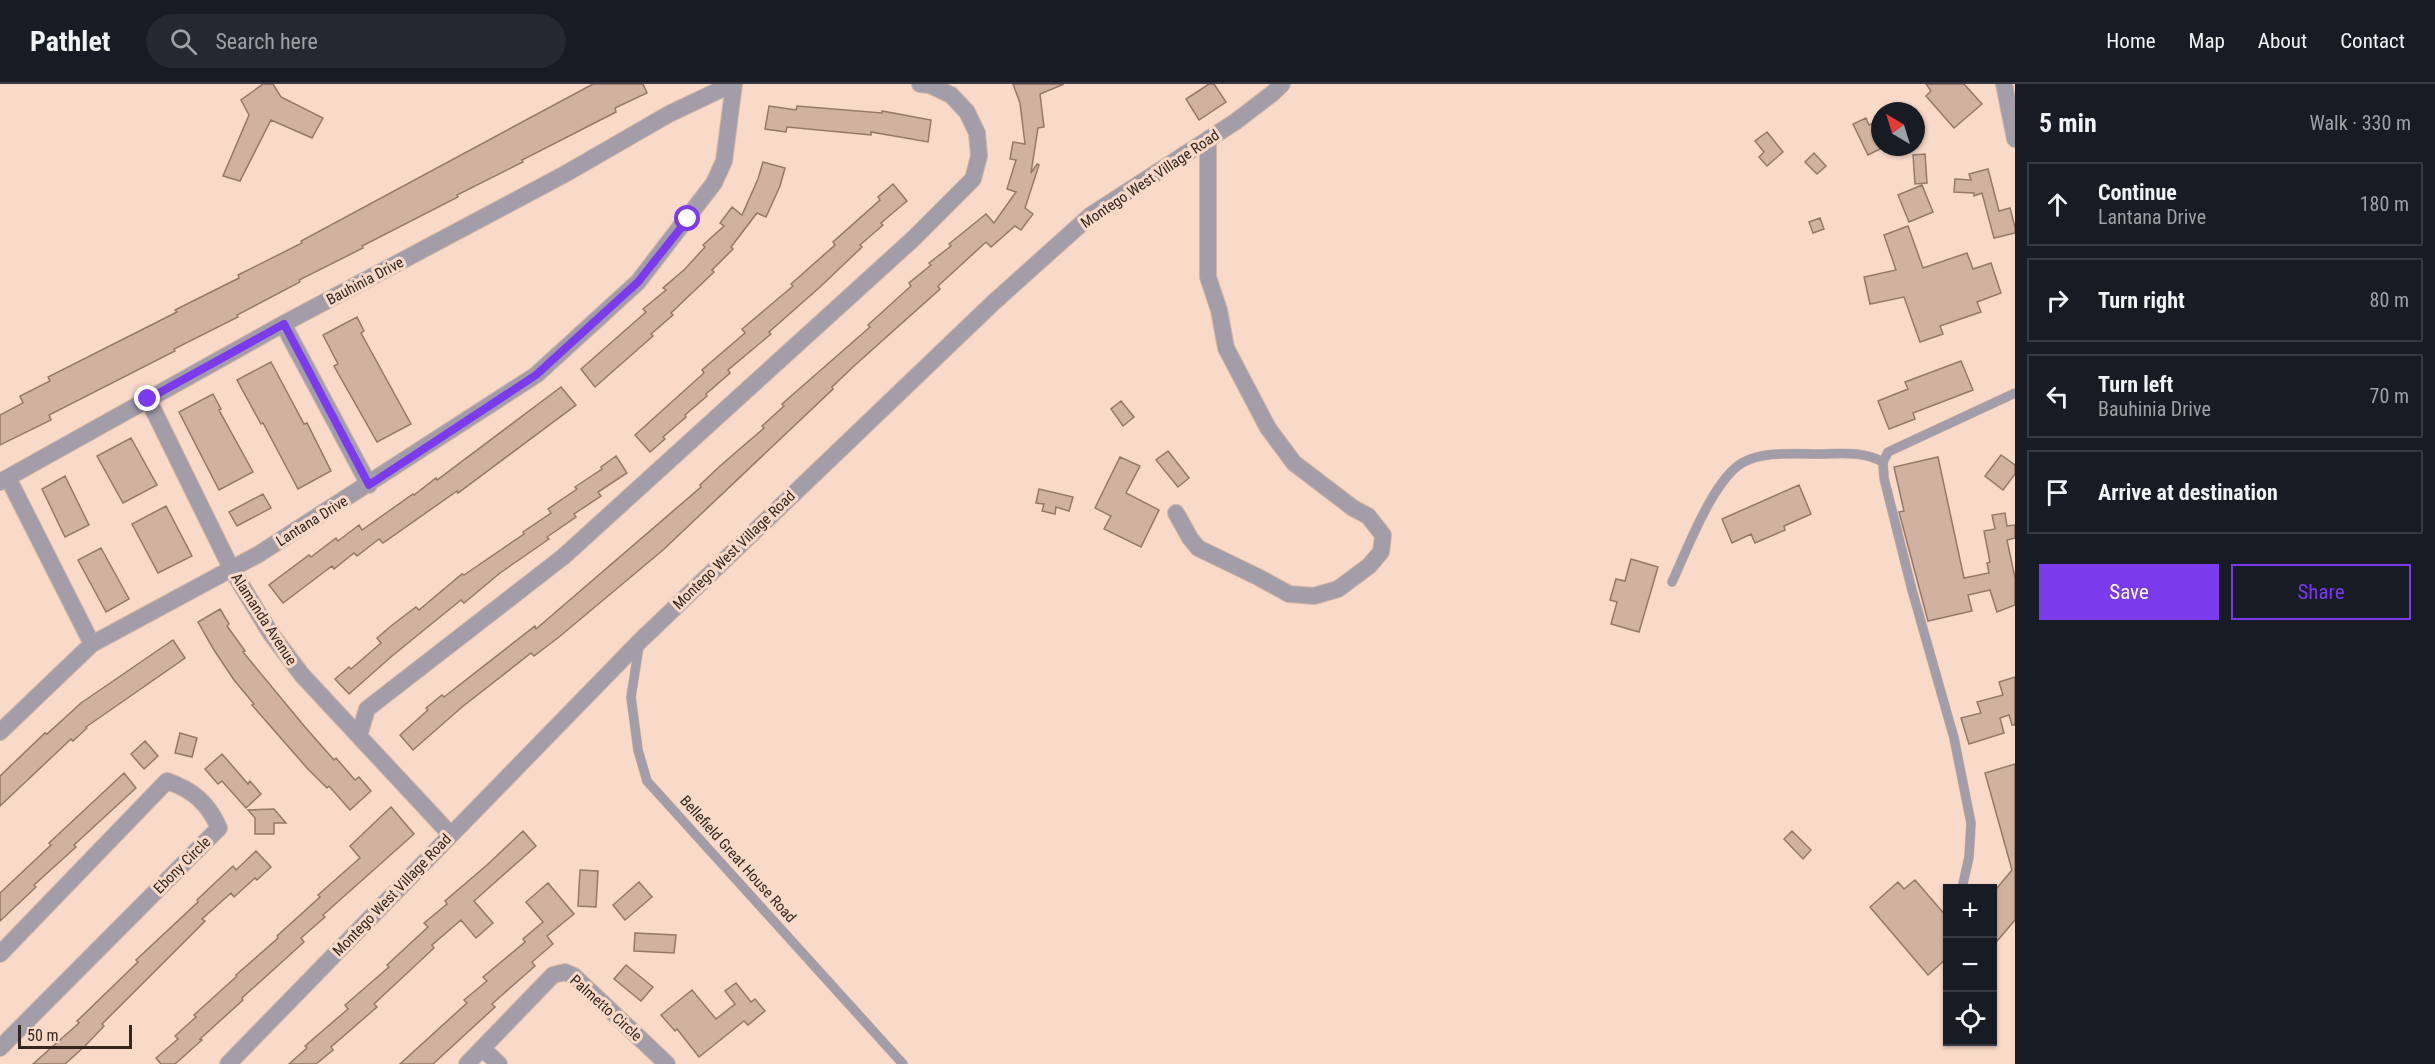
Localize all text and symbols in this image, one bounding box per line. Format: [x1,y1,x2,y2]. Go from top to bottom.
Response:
search box [146,14,566,68]
text: Pathlet [30,25,110,58]
icon: search [167,25,200,58]
text: Search here [215,29,318,54]
text: Home [2106,29,2156,53]
text: Map [2189,29,2225,53]
text: About [2258,29,2307,53]
text: Contact [2340,29,2405,53]
north arrow [1871,102,1925,156]
text: 5 min [2039,108,2097,138]
text: Walk · 330 m [2310,111,2411,135]
street label: Montego West Village Road [1077,126,1223,232]
text: Continue [2098,180,2177,205]
icon: ahead [2041,188,2074,221]
text: 180 m [2360,192,2409,216]
route start [674,205,700,231]
text: Lantana Drive [2098,205,2206,229]
street label: Bauhinia Drive [323,253,407,309]
icon: right [2041,284,2074,317]
text: Turn right [2098,288,2185,313]
text: 80 m [2370,288,2409,312]
text: Turn left [2098,372,2173,397]
icon: left [2041,380,2074,413]
text: 70 m [2370,384,2409,408]
route end [134,385,160,411]
text: Bauhinia Drive [2098,397,2211,421]
icon: arrive [2041,476,2074,509]
text: Arrive at destination [2098,480,2278,505]
street label: Montego West Village Road [669,487,799,613]
street label: Lantana Drive [273,492,351,550]
button: Save [2039,564,2219,620]
button: Share [2231,564,2411,620]
street label: Alamanda Avenue [228,570,300,668]
street label: Bellefield Great House Road [676,792,800,926]
street label: Montego West Village Road [329,830,455,960]
street label: Ebony Circle [150,833,214,897]
map controls [1943,884,1997,1046]
button: + [1943,884,1997,938]
button: − [1943,938,1997,992]
street label: Palmetto Circle [566,971,646,1045]
button: locate [1943,992,1997,1046]
scale bar [18,1022,132,1050]
text: 50 m [27,1026,59,1045]

